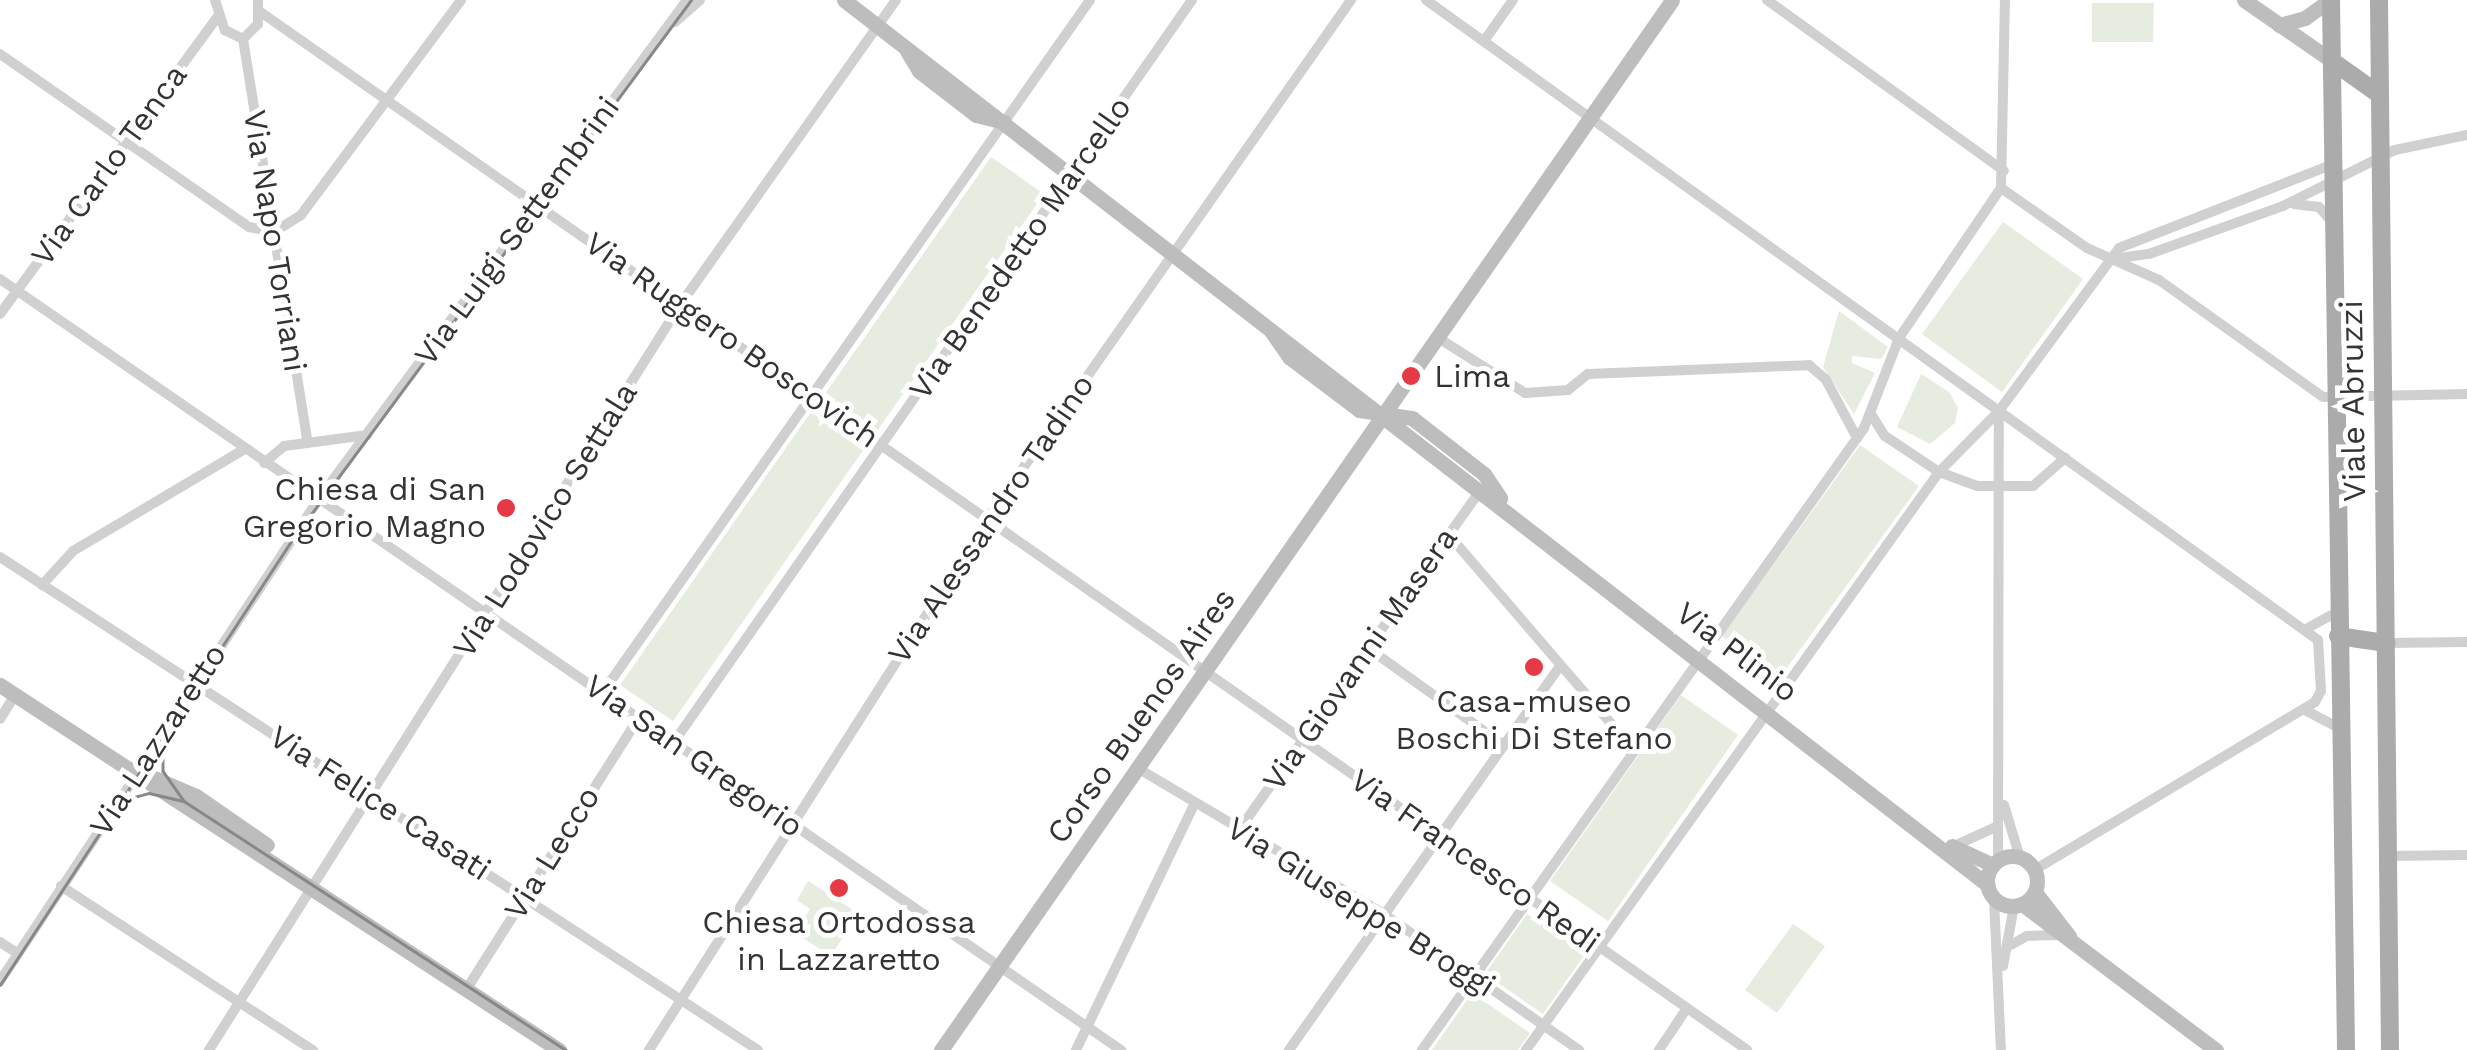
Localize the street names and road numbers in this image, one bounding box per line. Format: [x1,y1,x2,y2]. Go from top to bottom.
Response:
street label: Via Carlo Tenca [23,56,195,274]
street label: Via Luigi Settembrini [406,89,628,373]
street label: Via Benedetto Marcello [901,89,1139,407]
street label: Via Napo Torriani [235,107,315,375]
street label: Via Ruggero Boscovich [577,224,887,456]
street label: Viale Abruzzi [2332,299,2374,503]
street label: Via Alessandro Tadino [879,366,1103,672]
street label: Via Lodovico Settala [444,375,646,665]
street label: Via Giovanni Masera [1254,519,1466,799]
street label: Corso Buenos Aires [1038,581,1244,851]
street label: Via Plinio [1668,593,1806,711]
street label: Via Lazzaretto [81,636,235,844]
street label: Via San Gregorio [577,666,811,846]
street label: Via Felice Casati [262,717,498,889]
street label: Via Francesco Redi [1343,760,1607,962]
street label: Via Lecco [496,779,608,927]
street label: Via Giuseppe Broggi [1219,809,1503,1005]

